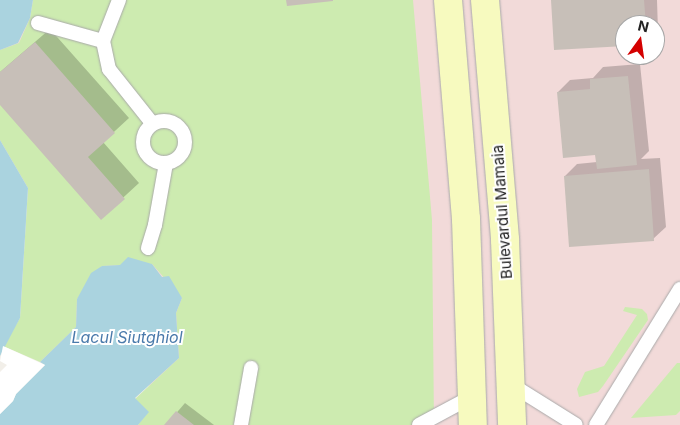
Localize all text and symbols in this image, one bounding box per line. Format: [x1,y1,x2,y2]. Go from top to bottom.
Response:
north arrow [615,15,665,65]
text: N [636,16,651,35]
street label: Bulevardul Mamaia [488,144,516,280]
water label: Lacul Siutghiol [71,327,183,347]

